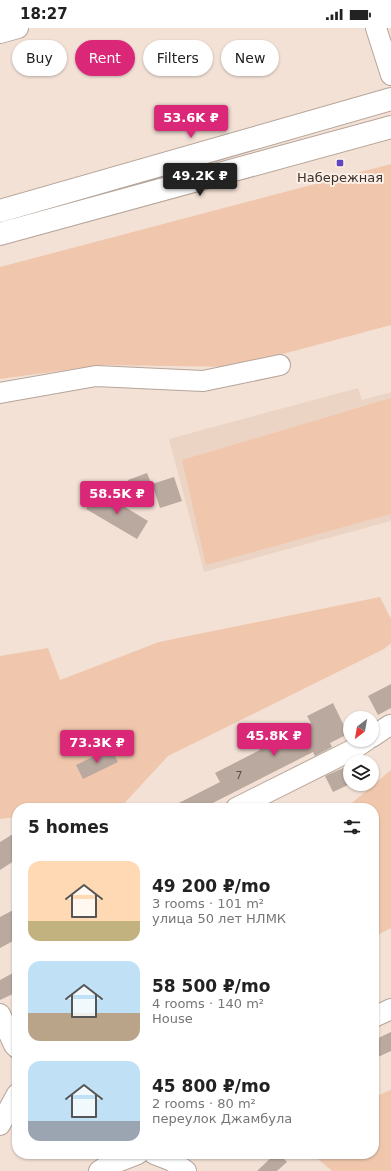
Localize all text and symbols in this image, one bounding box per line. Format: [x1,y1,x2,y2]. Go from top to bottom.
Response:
text: 18:27 [20,5,68,23]
chip: Buy [12,40,67,76]
chip: Rent [75,40,135,76]
chip: Filters [143,40,213,76]
chip: New [221,40,279,76]
pin: 53.6K ₽ [154,105,228,139]
text: 53.6K ₽ [163,110,219,125]
marker: Набережная [335,158,345,168]
pin: 49.2K ₽ [163,163,237,197]
text: 49.2K ₽ [172,168,228,183]
place label: Набережная [297,170,383,185]
pin: 58.5K ₽ [80,481,154,515]
text: 58.5K ₽ [89,486,145,501]
north arrow [343,711,379,747]
map controls [343,711,379,791]
pin: 45.8K ₽ [237,723,311,757]
text: 45.8K ₽ [246,728,302,743]
pin: 73.3K ₽ [60,730,134,764]
text: 73.3K ₽ [69,735,125,750]
button: layers [343,755,379,791]
house number: 7 [236,769,243,782]
icon: filters [341,816,363,838]
text: 5 homes [28,817,109,837]
text: 49 200 ₽/mo [152,876,270,896]
icon: home [60,877,108,925]
text: 3 rooms · 101 m² [152,896,264,911]
text: улица 50 лет НЛМК [152,911,286,926]
text: 58 500 ₽/mo [152,976,270,996]
icon: home [60,977,108,1025]
text: 4 rooms · 140 m² [152,996,264,1011]
text: House [152,1011,193,1026]
text: 45 800 ₽/mo [152,1076,270,1096]
icon: home [60,1077,108,1125]
text: 2 rooms · 80 m² [152,1096,256,1111]
text: переулок Джамбула [152,1111,292,1126]

